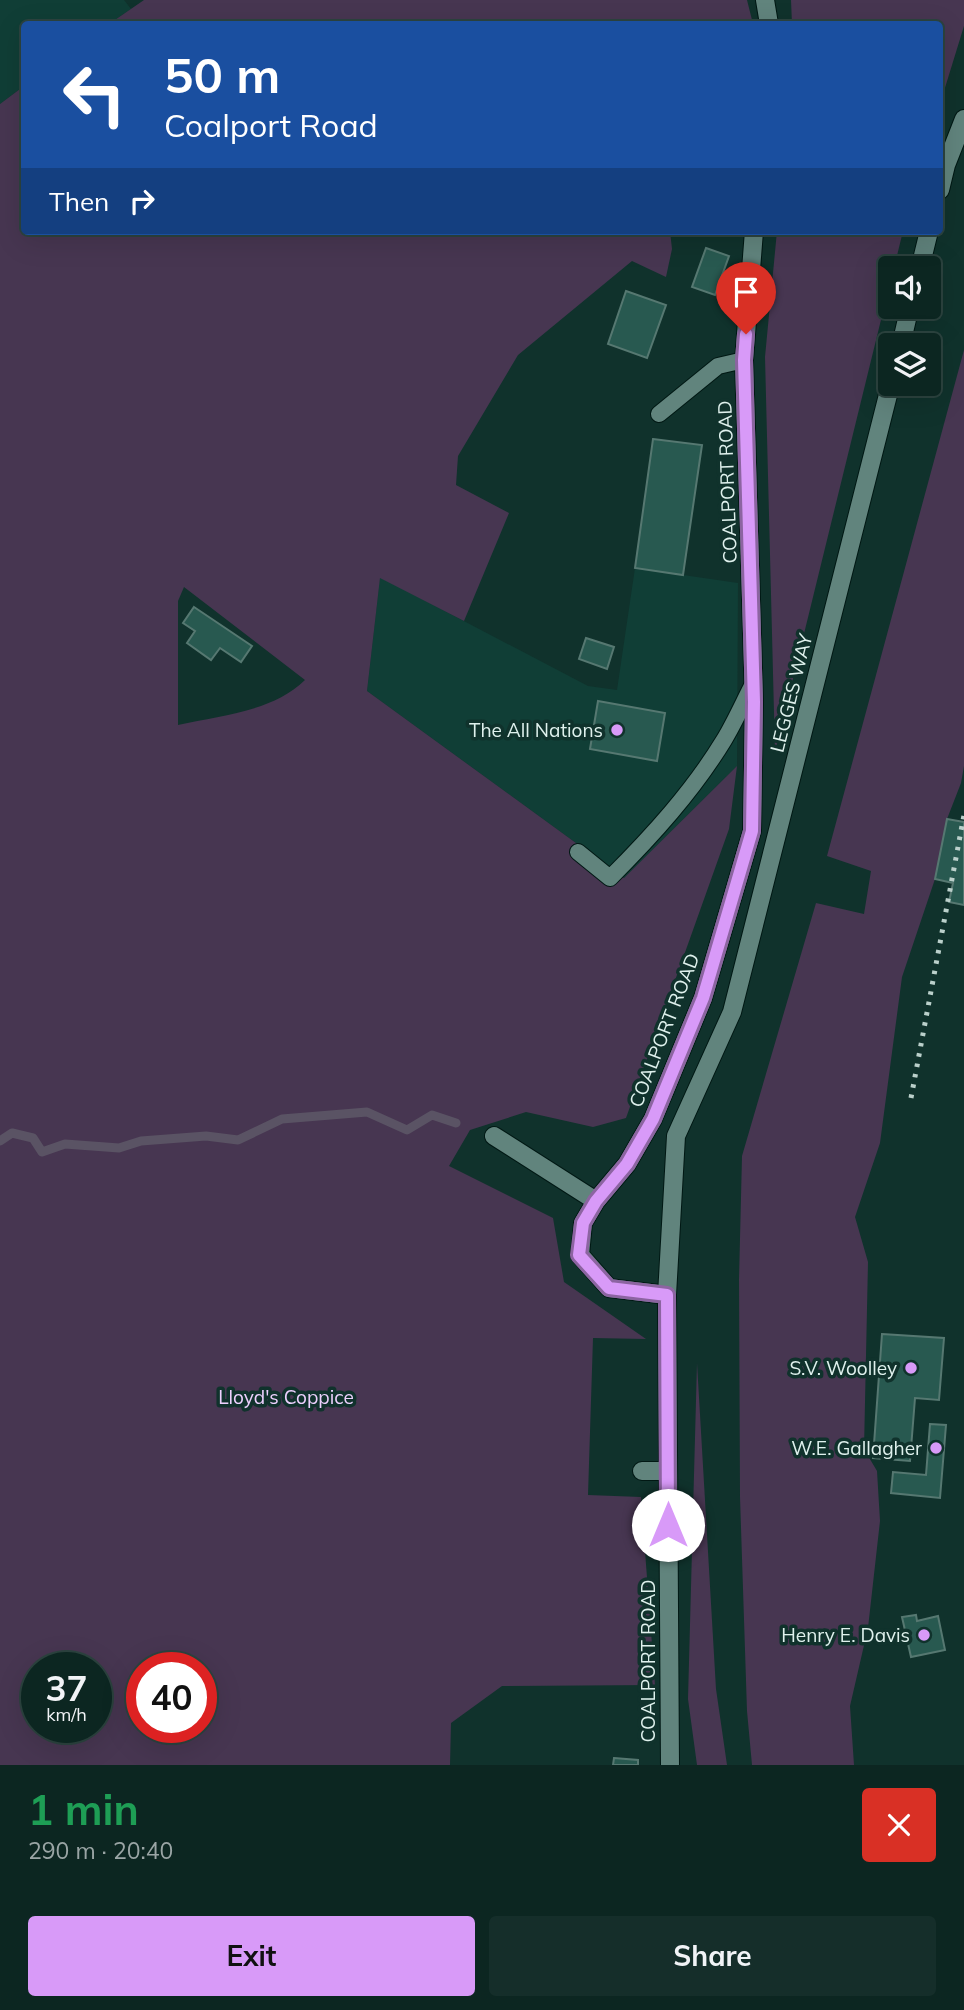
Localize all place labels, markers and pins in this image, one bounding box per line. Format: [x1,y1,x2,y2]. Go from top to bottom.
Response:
pin [716,262,776,334]
place label: The All Nations [469,718,603,742]
marker: The All Nations [609,722,625,738]
place label: S.V. Woolley [789,1356,897,1380]
marker: S.V. Woolley [903,1360,919,1376]
place label: W.E. Gallagher [791,1436,922,1460]
marker: W.E. Gallagher [928,1440,944,1456]
place label: Henry E. Davis [781,1623,910,1647]
marker: Henry E. Davis [916,1627,932,1643]

